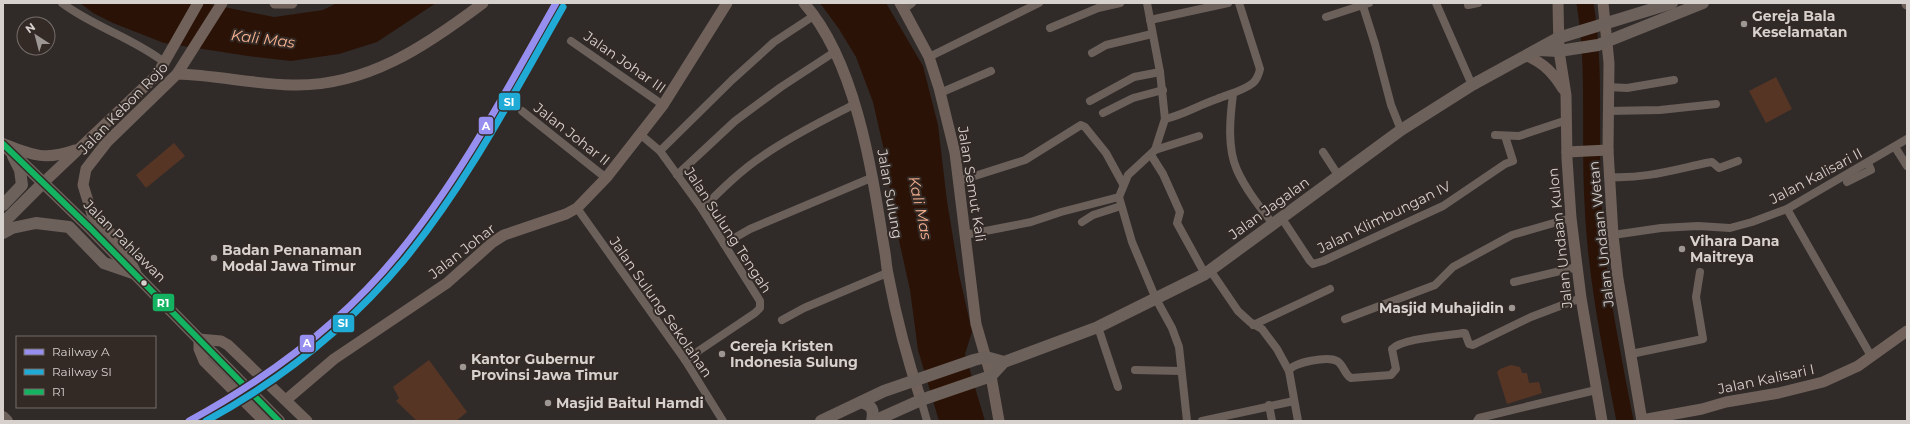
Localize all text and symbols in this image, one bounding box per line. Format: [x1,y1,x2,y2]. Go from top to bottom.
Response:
place label: Gereja Bala Keselamatan [1752,7,1847,41]
north arrow [16,16,56,56]
marker: Gereja Bala Keselamatan [1739,19,1749,29]
text: N [22,20,38,36]
water label: Kali Mas [230,25,297,52]
street label: Jalan Johar III [580,27,669,97]
street label: Jalan Kebon Rojo [74,58,172,159]
line badge: SI [498,92,521,111]
text: SI [504,95,514,109]
street label: Jalan Johar II [530,98,614,169]
line badge: A [478,116,494,135]
text: A [481,119,491,133]
street label: Jalan Semut Kali [954,124,990,243]
street label: Jalan Kalisari II [1766,144,1865,208]
street label: Jalan Sulung [873,147,907,240]
street label: Jalan Undaan Wetan [1584,160,1618,309]
street label: Jalan Sulung Tengah [680,163,776,296]
street label: Jalan Undaan Kulon [1544,167,1576,310]
street label: Jalan Jagalan [1224,173,1313,244]
water label: Kali Mas [905,174,937,242]
street label: Jalan Klimbungan IV [1314,177,1454,258]
street label: Jalan Pahlawan [79,195,170,286]
street label: Jalan Johar [424,219,499,283]
street label: Jalan Sulung Sekolahan [605,232,716,381]
place label: Vihara Dana Maitreya [1689,232,1780,266]
place label: Badan Penanaman Modal Jawa Timur [222,241,362,275]
marker: Vihara Dana Maitreya [1677,244,1687,254]
marker: Badan Penanaman Modal Jawa Timur [209,253,219,263]
unlabelled marker [139,278,149,288]
line badge: R1 [152,293,175,312]
text: R1 [157,296,169,310]
place label: Masjid Muhajidin [1379,299,1504,317]
marker: Masjid Muhajidin [1507,303,1517,313]
line badge: SI [332,314,355,333]
text: SI [338,316,348,330]
line badge: A [299,334,315,353]
legend [16,336,156,408]
text: A [302,336,312,350]
place label: Gereja Kristen Indonesia Sulung [730,337,858,371]
text: Railway A [52,344,110,359]
marker: Gereja Kristen Indonesia Sulung [717,349,727,359]
place label: Kantor Gubernur Provinsi Jawa Timur [471,350,619,384]
street label: Jalan Kalisari I [1715,360,1816,398]
marker: Kantor Gubernur Provinsi Jawa Timur [458,362,468,372]
text: Railway SI [52,364,112,379]
text: R1 [52,384,65,399]
place label: Masjid Baitul Hamdi [556,394,704,412]
marker: Masjid Baitul Hamdi [543,398,553,408]

